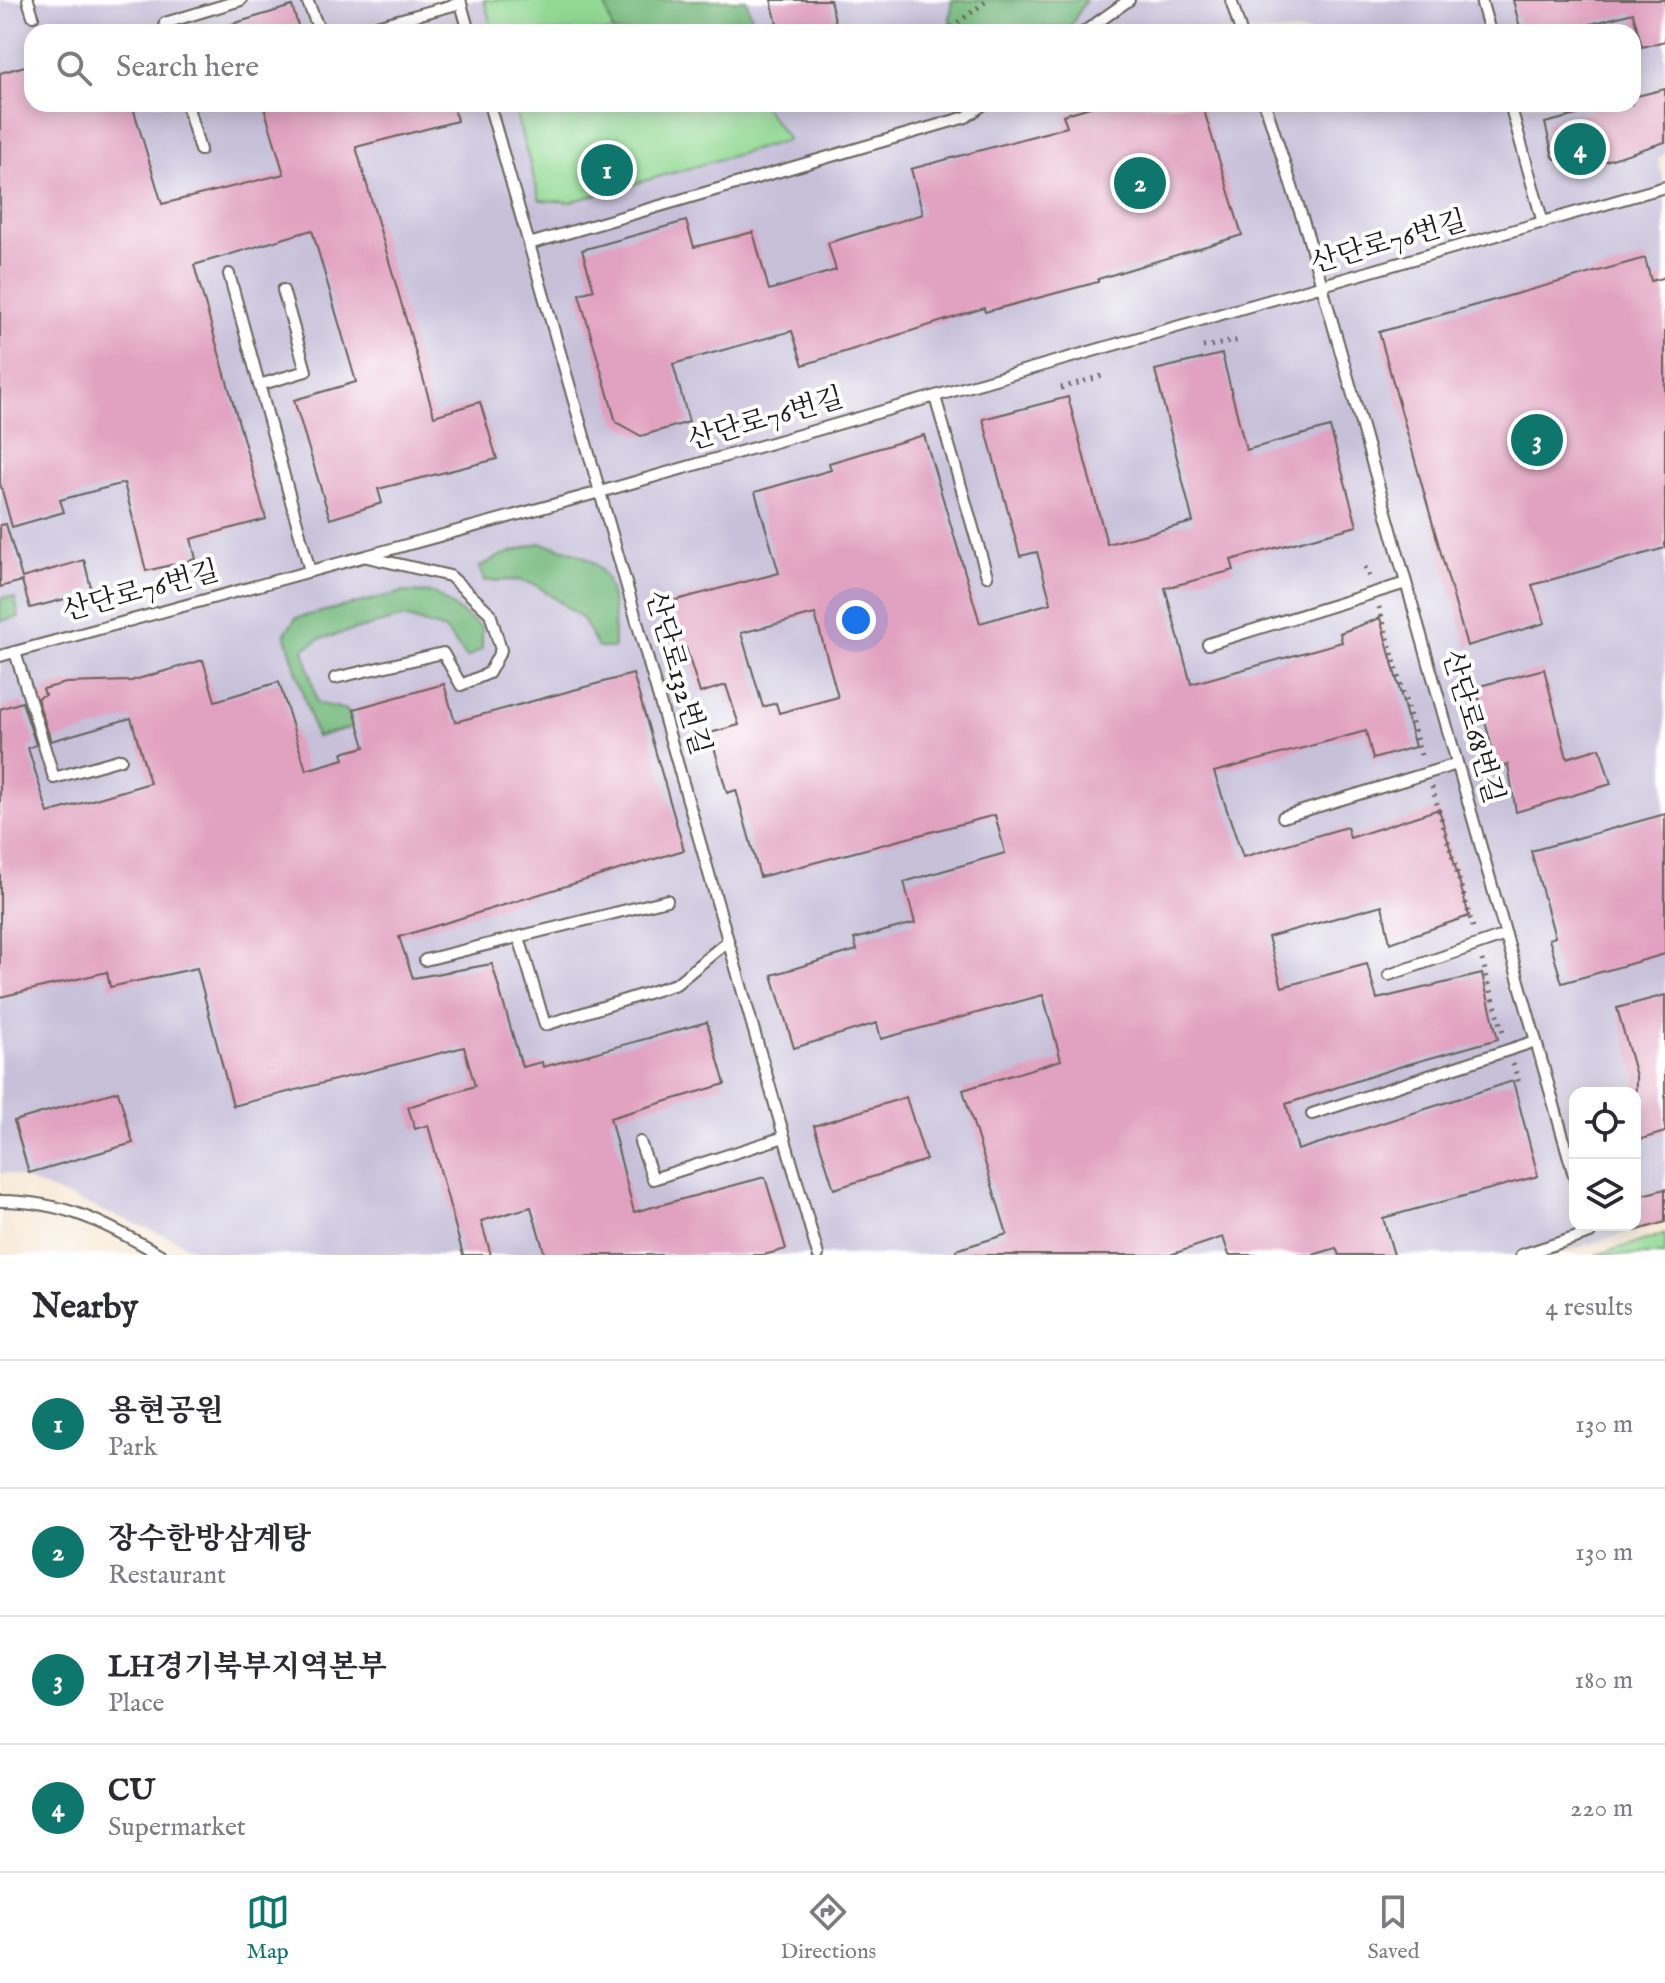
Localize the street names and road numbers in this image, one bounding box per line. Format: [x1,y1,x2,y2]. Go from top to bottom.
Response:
street label: 산단로76번길 [1307,204,1471,282]
street label: 산단로76번길 [684,381,848,459]
street label: 산단로76번길 [59,554,223,630]
street label: 산단로132번길 [637,587,717,759]
street label: 산단로68번길 [1433,646,1511,808]

